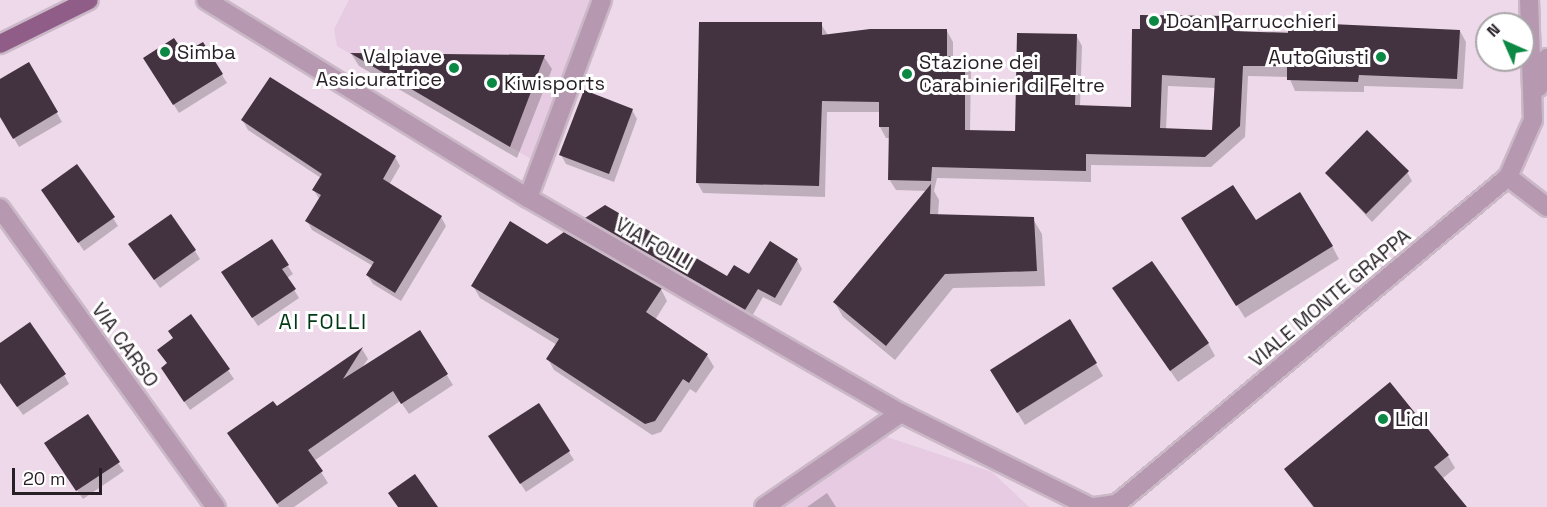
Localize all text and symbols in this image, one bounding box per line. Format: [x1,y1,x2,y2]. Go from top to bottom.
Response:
place label: Doan Parrucchieri [1166,9,1336,33]
north arrow [1475,12,1535,72]
marker: Doan Parrucchieri [1147,14,1161,28]
text: N [1482,19,1505,42]
place label: Simba [177,40,236,64]
marker: Simba [158,45,172,59]
place label: Valpiave Assicuratrice [316,45,442,92]
place label: AutoGiusti [1268,45,1369,69]
marker: AutoGiusti [1374,50,1388,64]
place label: Stazione dei Carabinieri di Feltre [919,51,1105,98]
marker: Valpiave Assicuratrice [447,61,461,75]
marker: Stazione dei Carabinieri di Feltre [900,67,914,81]
place label: Kiwisports [504,71,605,95]
marker: Kiwisports [485,76,499,90]
street label: VIA FOLLI [611,212,697,276]
street label: VIALE MONTE GRAPPA [1244,223,1416,373]
street label: VIA CARSO [86,298,164,392]
district label: AI FOLLI [278,309,368,335]
place label: Lidl [1395,407,1429,431]
marker: Lidl [1376,412,1390,426]
scale bar [15,456,105,494]
text: 20 m [23,467,66,490]

